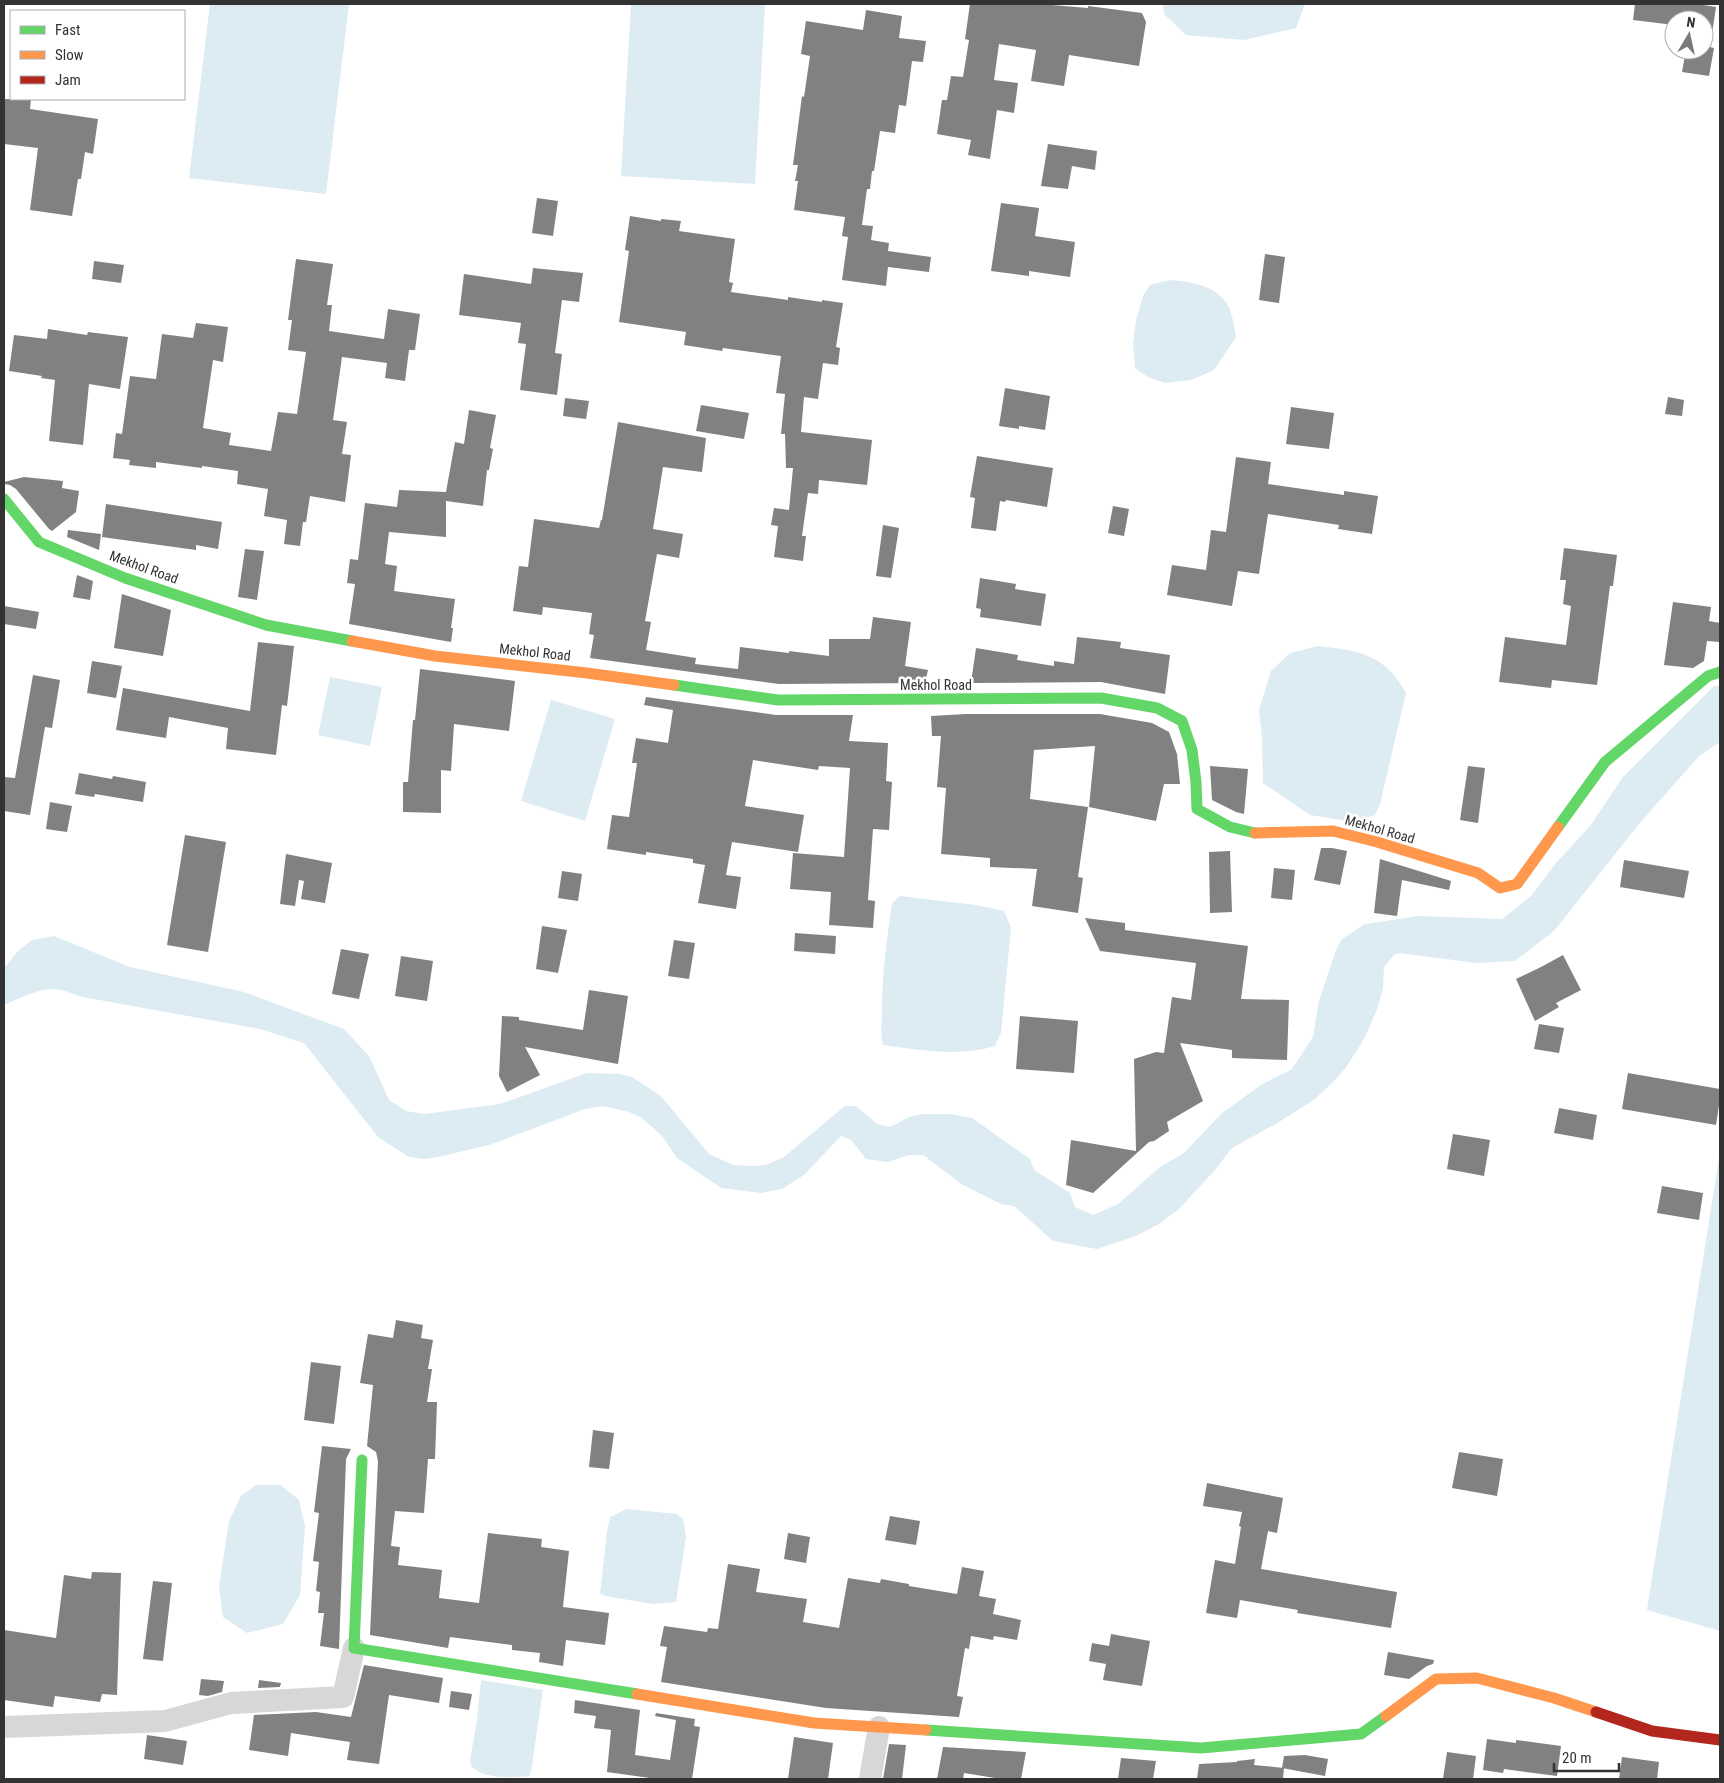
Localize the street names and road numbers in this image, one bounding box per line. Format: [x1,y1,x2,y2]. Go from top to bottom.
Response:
street label: Mekhol Road [108,547,180,587]
street label: Mekhol Road [498,640,572,664]
street label: Mekhol Road [900,677,972,693]
street label: Mekhol Road [1343,811,1417,847]

